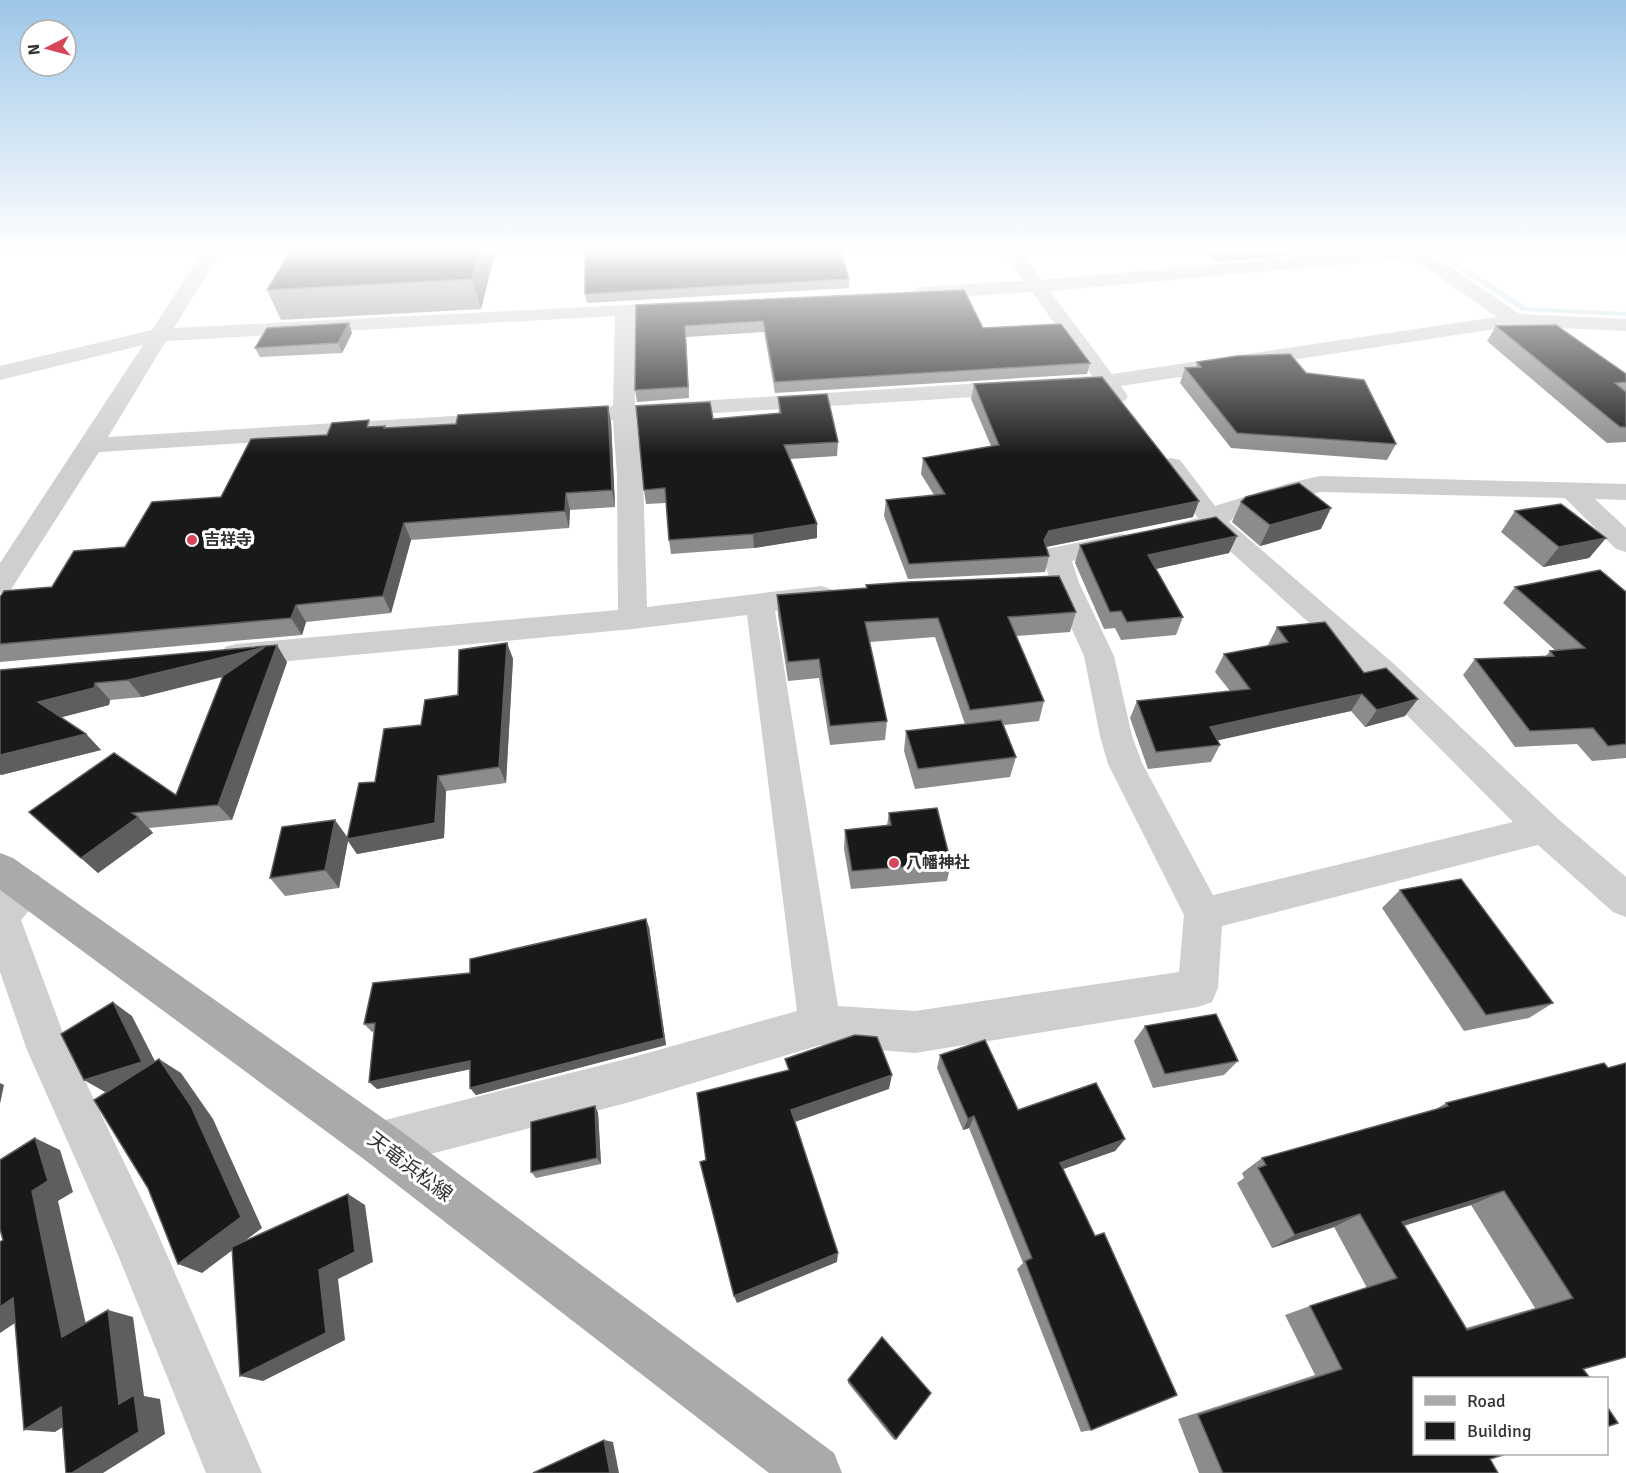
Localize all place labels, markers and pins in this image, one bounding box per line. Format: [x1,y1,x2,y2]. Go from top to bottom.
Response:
place label: 吉祥寺 [204,530,252,550]
marker: 吉祥寺 [185,533,199,547]
place label: 八幡神社 [906,853,970,873]
marker: 八幡神社 [887,856,901,870]

